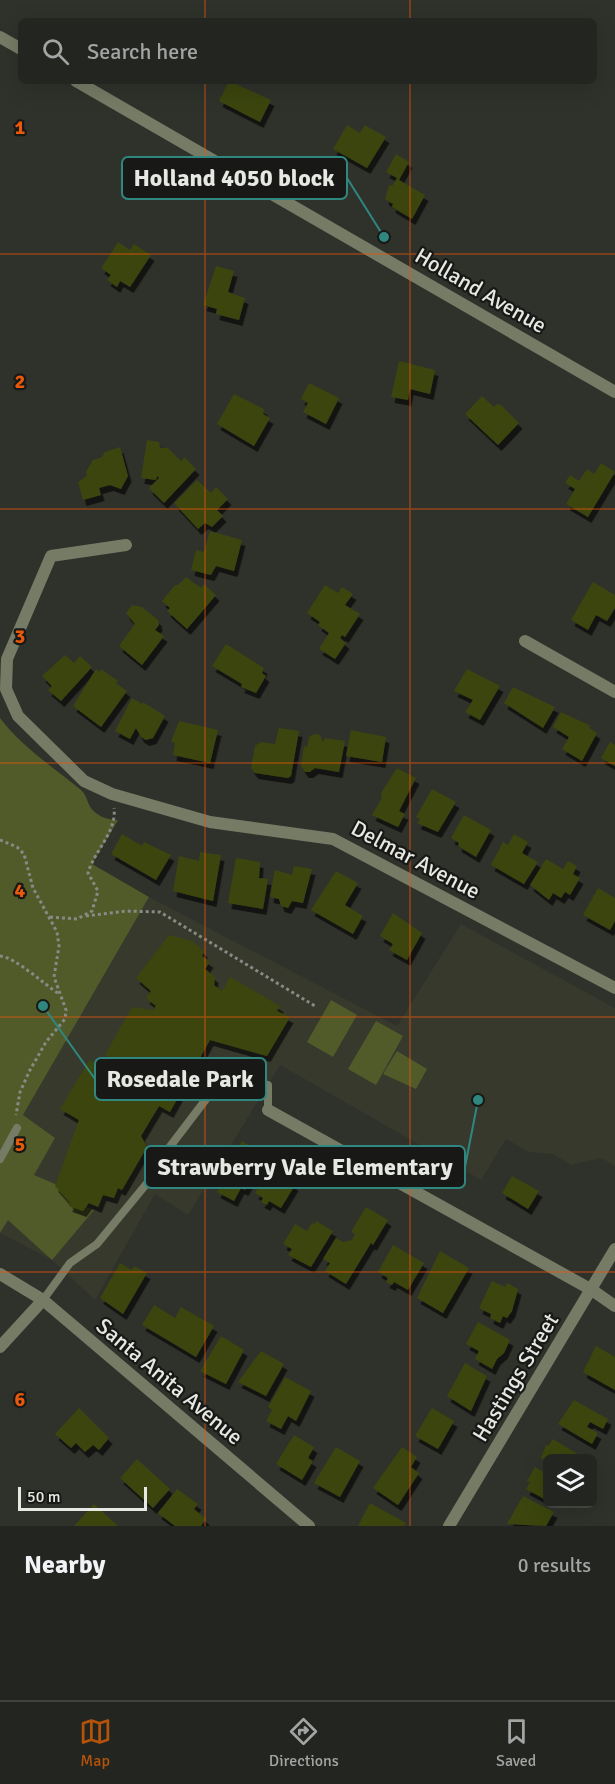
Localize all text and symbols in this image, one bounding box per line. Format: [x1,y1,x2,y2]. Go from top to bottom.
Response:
search box [18,18,597,84]
icon: search [39,35,72,68]
text: Search here [87,38,198,65]
text: 1 [15,115,26,140]
callout: Holland 4050 block [122,157,347,199]
text: Holland 4050 block [133,163,335,193]
street label: Holland Avenue [410,242,551,339]
text: 2 [15,369,25,394]
text: 3 [15,624,25,649]
street label: Delmar Avenue [347,814,485,905]
text: 4 [15,878,26,903]
callout: Rosedale Park [95,1058,266,1100]
text: Rosedale Park [106,1064,254,1094]
text: 5 [15,1132,25,1157]
callout: Strawberry Vale Elementary [145,1146,465,1188]
text: Strawberry Vale Elementary [157,1152,453,1182]
street label: Hastings Street [467,1308,564,1446]
street label: Santa Anita Avenue [91,1312,248,1451]
text: 6 [15,1387,26,1412]
map controls [543,1454,597,1508]
button: layers [543,1454,597,1508]
scale bar [18,1484,147,1512]
text: 50 m [27,1487,61,1507]
text: Nearby [24,1549,105,1581]
text: 0 results [518,1553,591,1578]
tab: Map [79,1715,112,1771]
tab: Directions [269,1715,339,1771]
tab: Saved [496,1715,536,1771]

